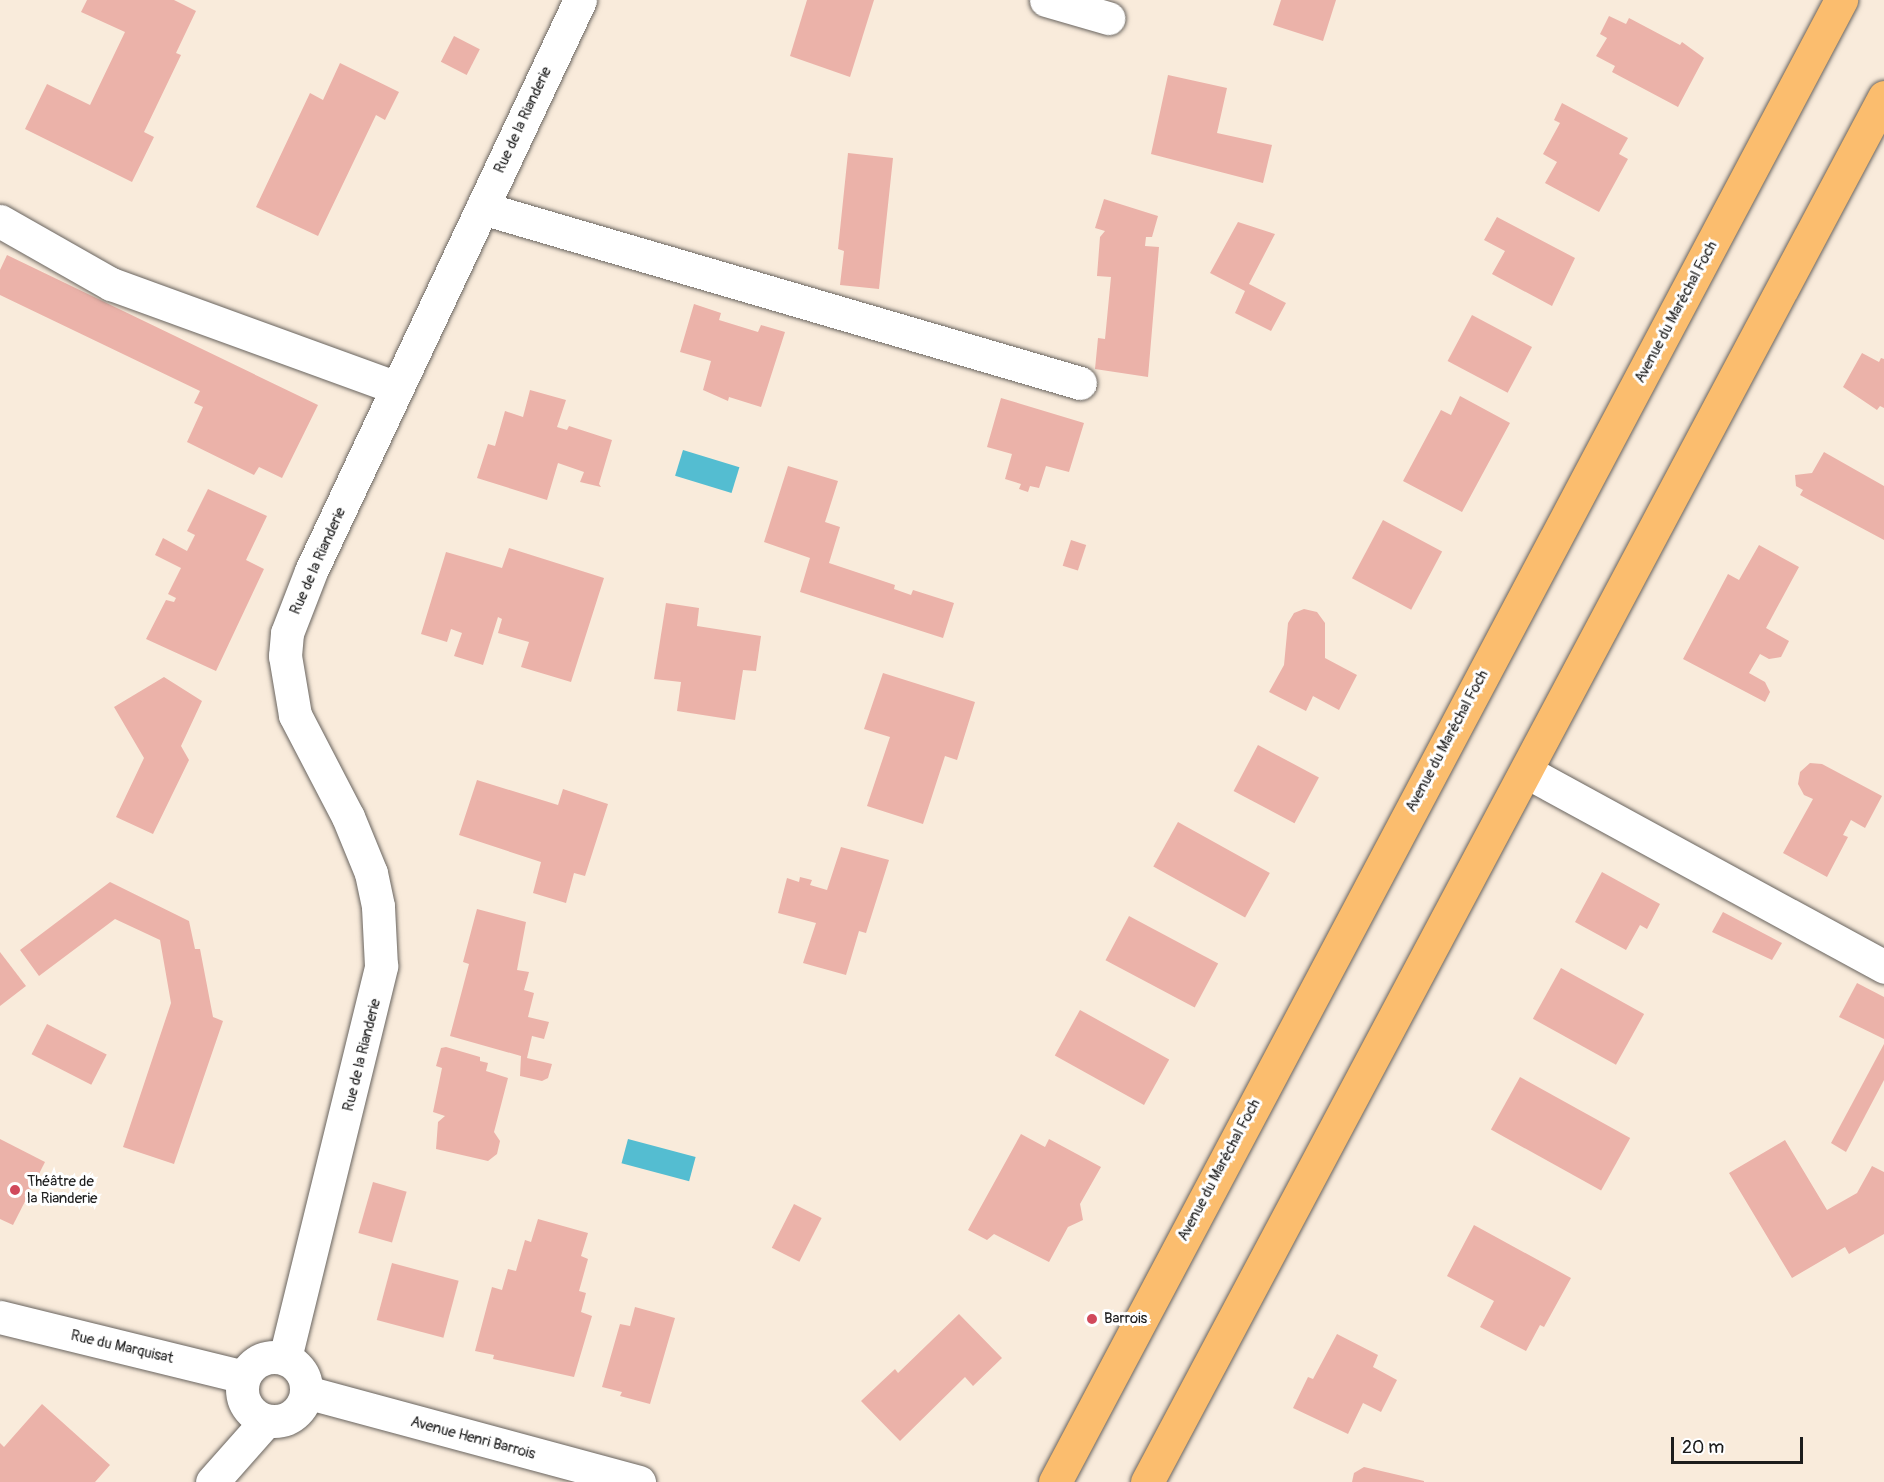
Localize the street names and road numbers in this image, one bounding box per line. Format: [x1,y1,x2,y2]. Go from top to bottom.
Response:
street label: Rue de la Rianderie [490,64,556,176]
street label: Avenue du Maréchal Foch [1631,238,1721,386]
street label: Rue de la Rianderie [286,505,350,617]
street label: Avenue du Maréchal Foch [1402,667,1492,815]
street label: Rue de la Rianderie [339,997,385,1113]
street label: Avenue du Maréchal Foch [1174,1096,1264,1244]
street label: Rue du Marquisat [69,1326,175,1368]
street label: Avenue Henri Barrois [409,1413,537,1463]

